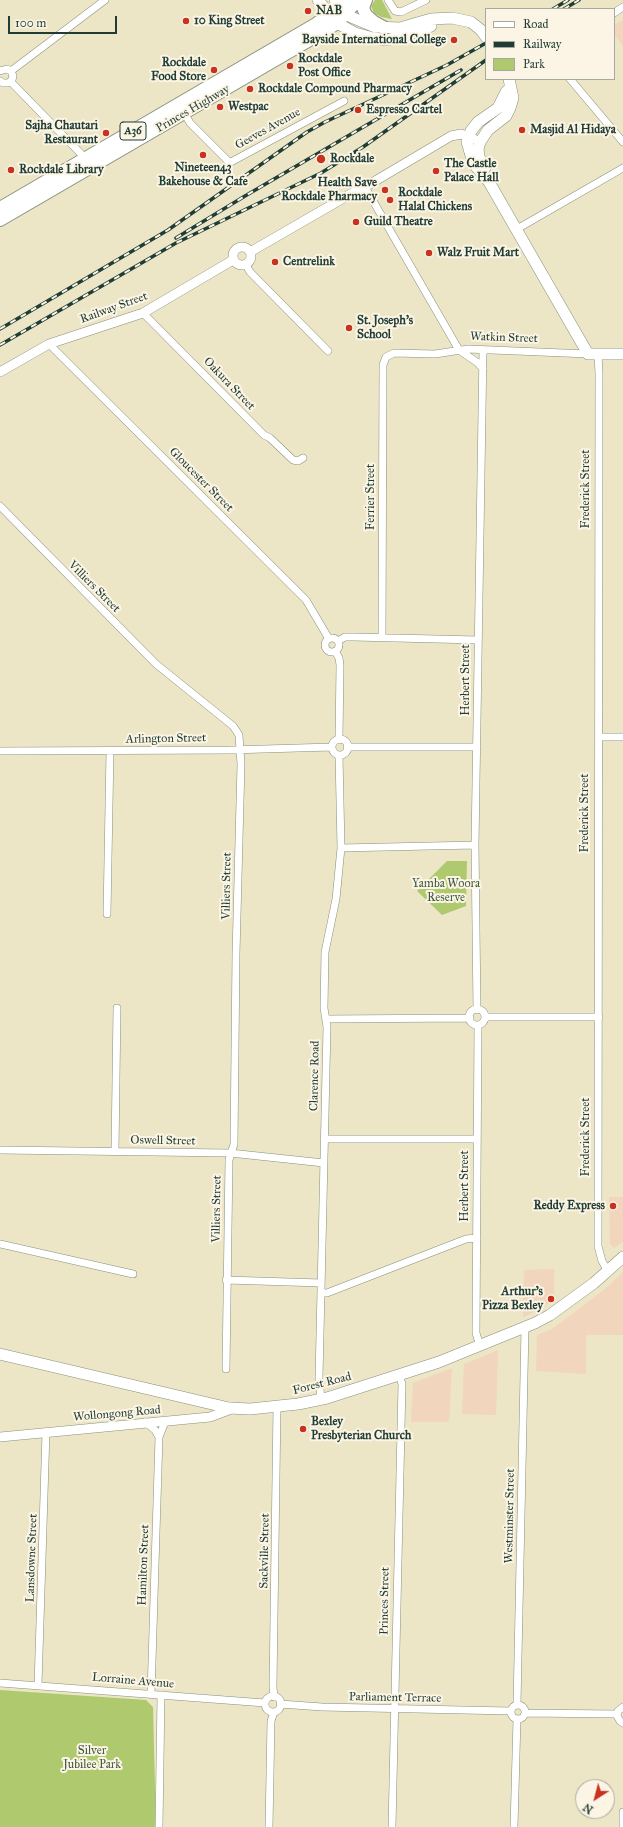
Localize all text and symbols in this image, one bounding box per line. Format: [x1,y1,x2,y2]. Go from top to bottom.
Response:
place label: NAB [316,4,342,18]
marker: NAB [303,6,313,16]
scale bar [10,8,119,34]
legend [485,8,615,80]
place label: 10 King Street [194,14,265,28]
text: 100 m [15,16,46,30]
marker: 10 King Street [181,16,191,26]
text: Road [523,17,549,31]
place label: Bayside International College [302,33,446,47]
marker: Bayside International College [449,35,459,45]
text: Railway [523,37,561,51]
place label: Rockdale Post Office [298,52,351,80]
place label: Rockdale Food Store [151,56,206,84]
text: Park [523,57,545,71]
marker: Rockdale Post Office [285,61,295,71]
marker: Rockdale Food Store [209,65,219,75]
street label: Princes Highway [154,82,232,136]
place label: Rockdale Compound Pharmacy [258,82,412,96]
marker: Rockdale Compound Pharmacy [245,84,255,94]
place label: Westpac [228,100,269,114]
marker: Westpac [215,102,225,112]
place label: Espresso Cartel [366,103,442,117]
street label: Geeves Avenue [233,105,303,153]
marker: Espresso Cartel [353,105,363,115]
place label: Sajha Chautari Restaurant [25,119,98,147]
road number: A36 [120,122,146,140]
place label: Masjid Al Hidaya [530,123,616,137]
marker: Masjid Al Hidaya [517,125,527,135]
marker: Sajha Chautari Restaurant [101,128,111,138]
marker: Nineteen43 Bakehouse & Cafe [198,150,208,160]
place label: Rockdale [330,152,374,166]
marker: Rockdale [315,153,327,165]
place label: The Castle Palace Hall [444,157,499,185]
place label: Nineteen43 Bakehouse & Cafe [158,161,248,189]
place label: Rockdale Library [19,163,104,177]
marker: Rockdale Library [6,165,16,175]
marker: The Castle Palace Hall [431,166,441,176]
place label: Health Save Rockdale Pharmacy [281,176,377,204]
marker: Health Save Rockdale Pharmacy [380,185,390,195]
place label: Rockdale Halal Chickens [398,186,472,214]
marker: Rockdale Halal Chickens [385,195,395,205]
place label: Guild Theatre [364,215,433,229]
marker: Guild Theatre [351,217,361,227]
place label: Walz Fruit Mart [437,246,519,260]
marker: Walz Fruit Mart [424,248,434,258]
place label: Centrelink [283,255,335,269]
marker: Centrelink [270,257,280,267]
street label: Railway Street [78,289,150,327]
place label: St. Joseph's School [357,314,413,342]
marker: St. Joseph's School [344,323,354,333]
street label: Watkin Street [470,330,538,346]
street label: Oakura Street [200,354,258,414]
street label: Gloucester Street [166,445,236,515]
street label: Frederick Street [579,450,593,528]
street label: Ferrier Street [364,464,378,530]
street label: Villiers Street [65,558,123,616]
street label: Herbert Street [459,644,473,716]
street label: Arlington Street [126,731,206,747]
street label: Frederick Street [578,774,592,852]
street label: Villiers Street [219,852,235,920]
park label: Yamba Woora Reserve [412,877,480,905]
street label: Clarence Road [307,1041,323,1111]
street label: Frederick Street [579,1098,593,1176]
street label: Oswell Street [130,1133,196,1149]
street label: Herbert Street [458,1150,472,1222]
street label: Villiers Street [209,1175,225,1243]
place label: Reddy Express [533,1199,605,1213]
marker: Reddy Express [608,1201,618,1211]
place label: Arthur's Pizza Bexley [482,1285,543,1313]
marker: Arthur's Pizza Bexley [546,1294,556,1304]
street label: Forest Road [291,1370,353,1398]
street label: Wollongong Road [73,1403,161,1425]
place label: Bexley Presbyterian Church [311,1415,411,1443]
marker: Bexley Presbyterian Church [298,1424,308,1434]
street label: Westminster Street [502,1468,518,1564]
street label: Lansdowne Street [23,1513,41,1603]
street label: Sackville Street [257,1513,273,1589]
street label: Hamilton Street [135,1524,153,1606]
street label: Princes Street [377,1567,393,1635]
street label: Lorraine Avenue [91,1670,175,1692]
street label: Parliament Terrace [349,1690,441,1706]
park label: Silver Jubilee Park [63,1744,121,1772]
north arrow [575,1779,615,1819]
text: N [581,1800,596,1816]

